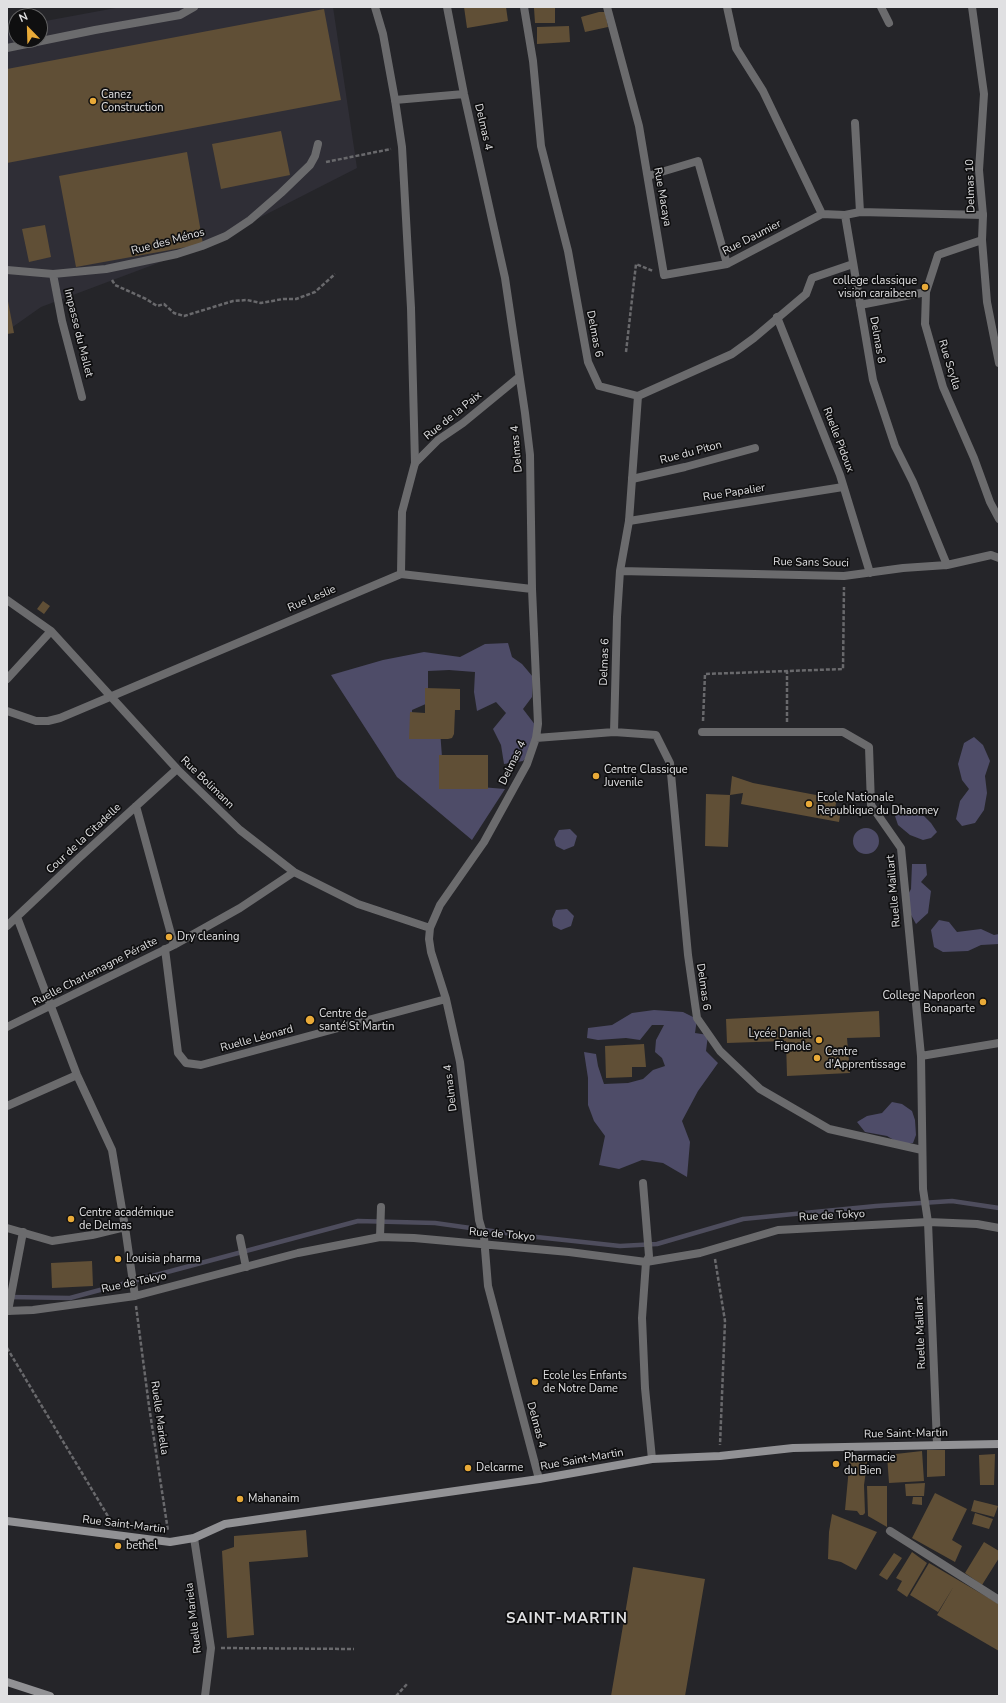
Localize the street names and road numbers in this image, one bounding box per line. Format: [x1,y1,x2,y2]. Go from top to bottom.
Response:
street label: Delmas 4 [471,103,495,151]
street label: Delmas 10 [963,159,979,213]
street label: Rue Macaya [650,166,674,228]
street label: Rue Daumier [720,218,784,258]
street label: Rue des Ménos [130,226,206,258]
street label: Impasse du Mallet [61,287,95,379]
street label: Delmas 6 [583,310,605,358]
street label: Delmas 8 [866,316,888,364]
street label: Rue Scylla [935,338,963,392]
street label: Rue de la Paix [422,389,484,443]
street label: Ruelle Pidoux [820,406,856,474]
street label: Delmas 4 [508,425,526,473]
street label: Rue du Piton [659,438,723,468]
street label: Rue Papalier [702,482,766,504]
street label: Rue Sans Souci [773,556,849,570]
street label: Rue Leslie [286,583,338,615]
street label: Delmas 6 [598,638,612,686]
street label: Delmas 4 [497,739,529,787]
street label: Rue Bolimann [177,754,237,812]
street label: Cour de la Citadelle [44,801,124,877]
street label: Ruelle Maillart [884,854,904,928]
street label: Ruelle Charlemagne Péralte [30,935,160,1009]
street label: Delmas 6 [693,963,713,1011]
street label: Ruelle Léonard [219,1023,295,1055]
street label: Delmas 4 [442,1064,460,1112]
street label: Rue de Tokyo [799,1208,865,1224]
street label: Rue de Tokyo [468,1226,536,1244]
street label: Rue de Tokyo [100,1270,168,1296]
street label: Ruelle Maillart [913,1296,929,1370]
street label: Ruelle Mariella [147,1380,171,1456]
street label: Delmas 4 [524,1400,548,1450]
street label: Rue Saint-Martin [864,1427,948,1441]
street label: Rue Saint-Martin [539,1446,625,1474]
street label: Rue Saint-Martin [81,1513,167,1537]
street label: Ruelle Mariela [183,1582,205,1654]

